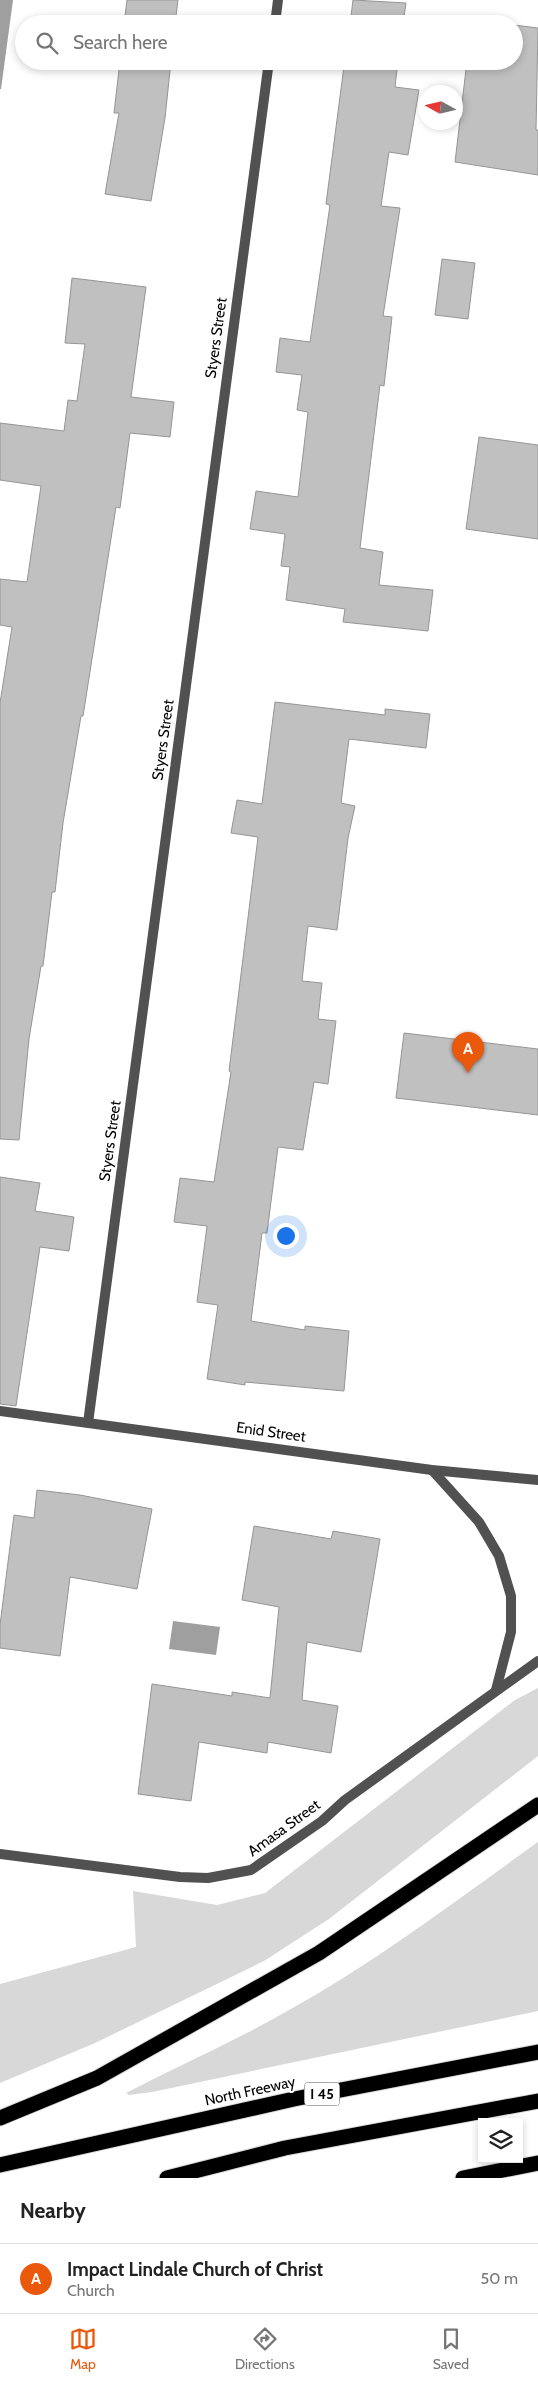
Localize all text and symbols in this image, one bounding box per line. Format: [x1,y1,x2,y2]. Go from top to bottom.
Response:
search box [15,15,523,70]
icon: search [33,29,61,57]
text: Search here [73,31,167,54]
north arrow [418,85,463,130]
street label: Styers Street [201,296,231,380]
street label: Styers Street [148,698,178,782]
pin: A [452,1032,484,1073]
street label: Styers Street [95,1099,125,1183]
your location [273,1223,299,1249]
street label: Enid Street [235,1418,307,1446]
street label: Amasa Street [244,1796,324,1860]
street label: North Freeway [203,2073,297,2109]
road number: I 45 [304,2082,340,2106]
map controls [478,2118,523,2163]
button: layers [478,2118,523,2163]
text: Nearby [20,2198,86,2223]
text: Impact Lindale Church of Christ [67,2258,323,2281]
text: A [31,2269,41,2288]
text: 50 m [481,2269,518,2288]
text: Church [67,2281,115,2300]
tab: Map [69,2325,97,2373]
tab: Directions [235,2325,295,2373]
tab: Saved [433,2325,469,2373]

